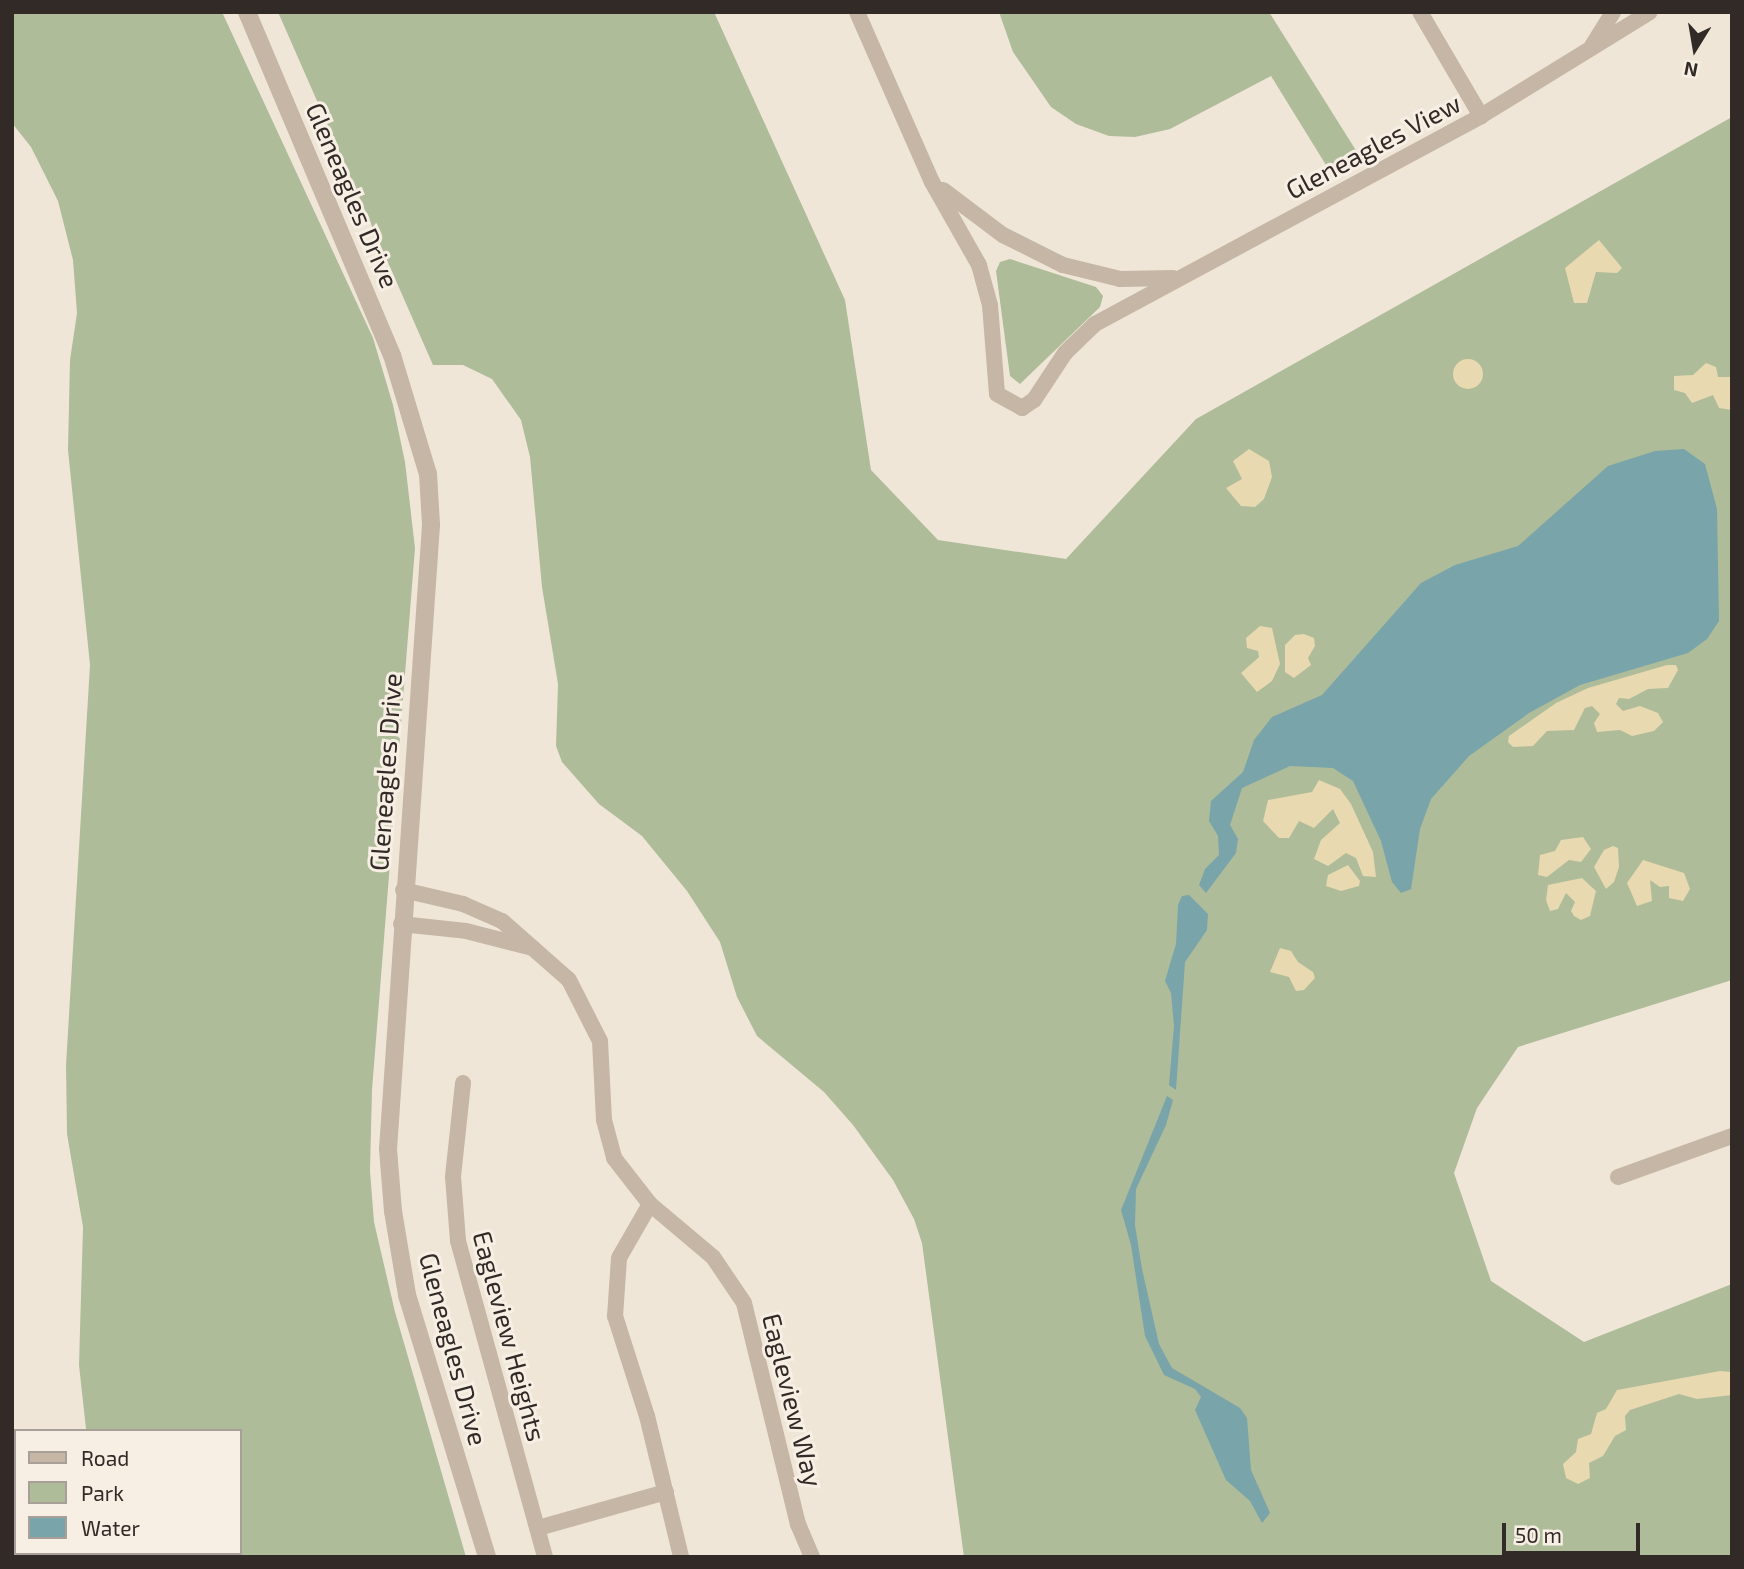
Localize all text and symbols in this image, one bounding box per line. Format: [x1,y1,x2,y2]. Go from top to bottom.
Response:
north arrow [1660,14,1730,84]
text: N [1682,58,1700,83]
street label: Gleneagles View [1280,87,1466,205]
street label: Gleneagles Drive [300,98,406,292]
street label: Gleneagles Drive [363,672,407,872]
street label: Eagleview Heights [467,1227,553,1445]
street label: Gleneagles Drive [413,1249,495,1449]
street label: Eagleview Way [756,1310,830,1490]
legend [14,1429,242,1555]
text: Road [81,1445,129,1470]
text: Park [81,1480,124,1505]
scale bar [1506,1510,1644,1554]
text: Water [81,1515,140,1540]
text: 50 m [1515,1522,1562,1547]

